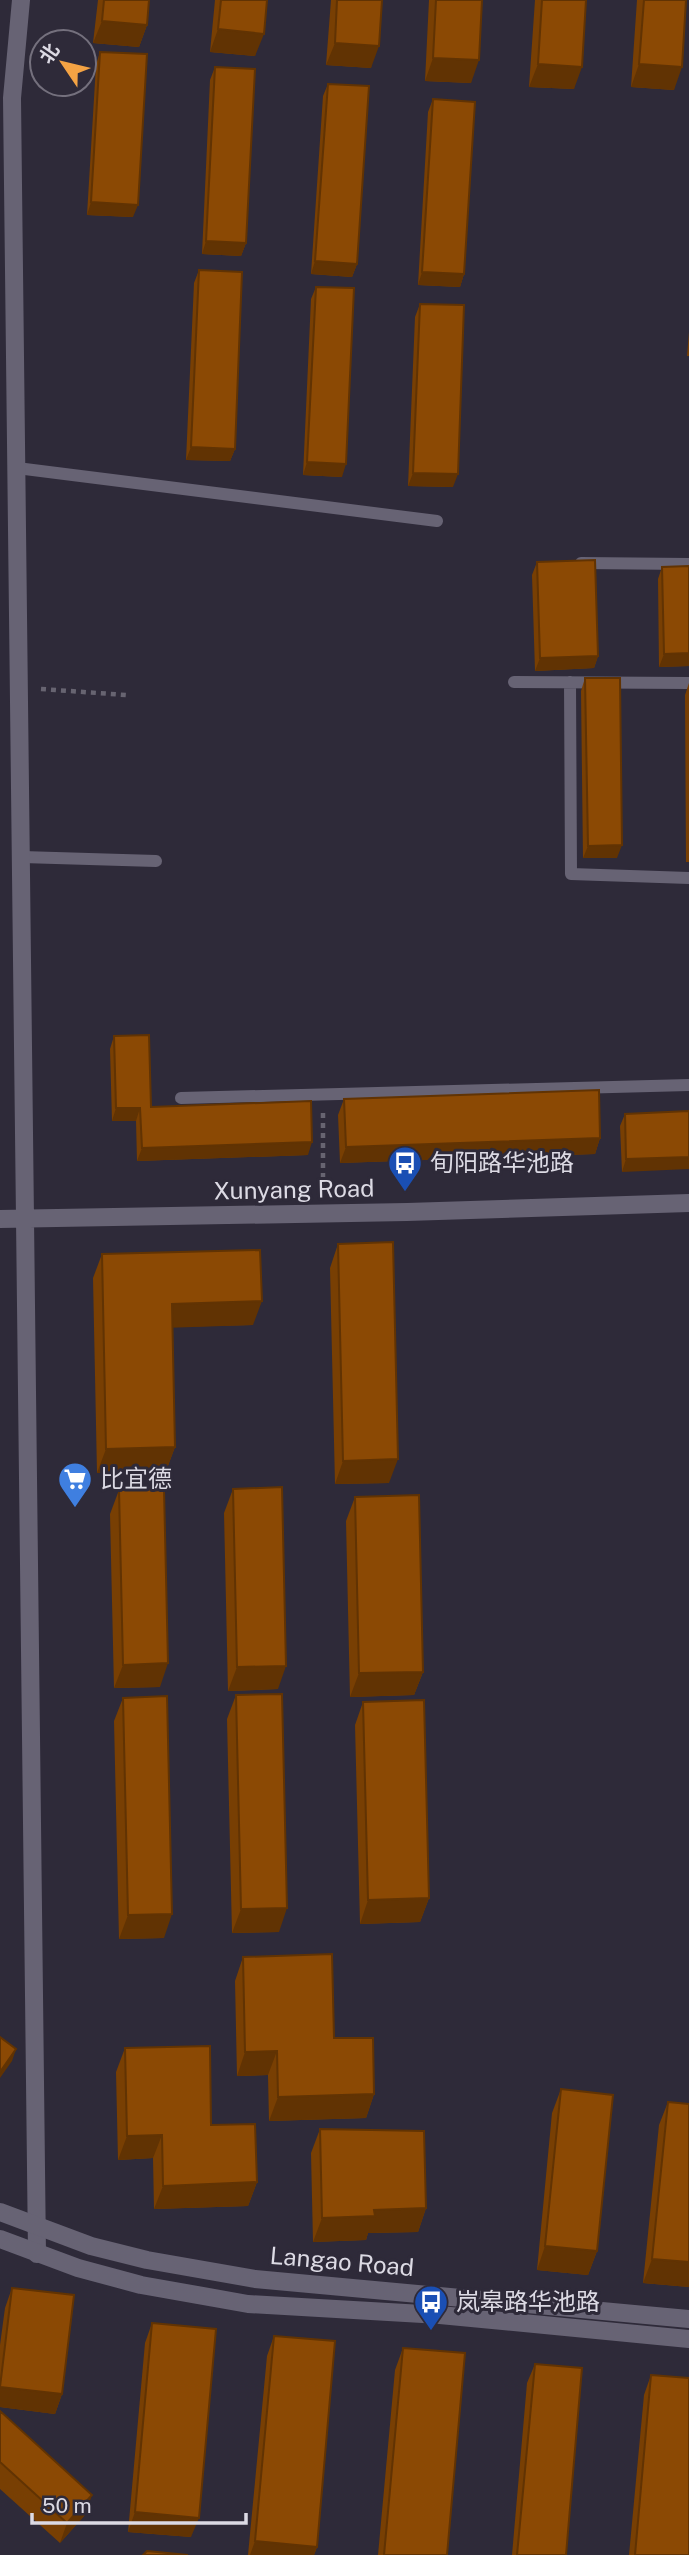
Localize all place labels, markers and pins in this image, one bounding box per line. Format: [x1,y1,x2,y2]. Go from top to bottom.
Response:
bus stop icon: 旬阳路华池路 [386,1144,424,1193]
place label: 旬阳路华池路 [430,1148,574,1176]
supermarket icon: 比宜德 [56,1460,94,1509]
place label: 比宜德 [100,1464,172,1492]
bus stop icon: 岚皋路华池路 [412,2283,450,2332]
place label: 岚皋路华池路 [456,2287,600,2315]

